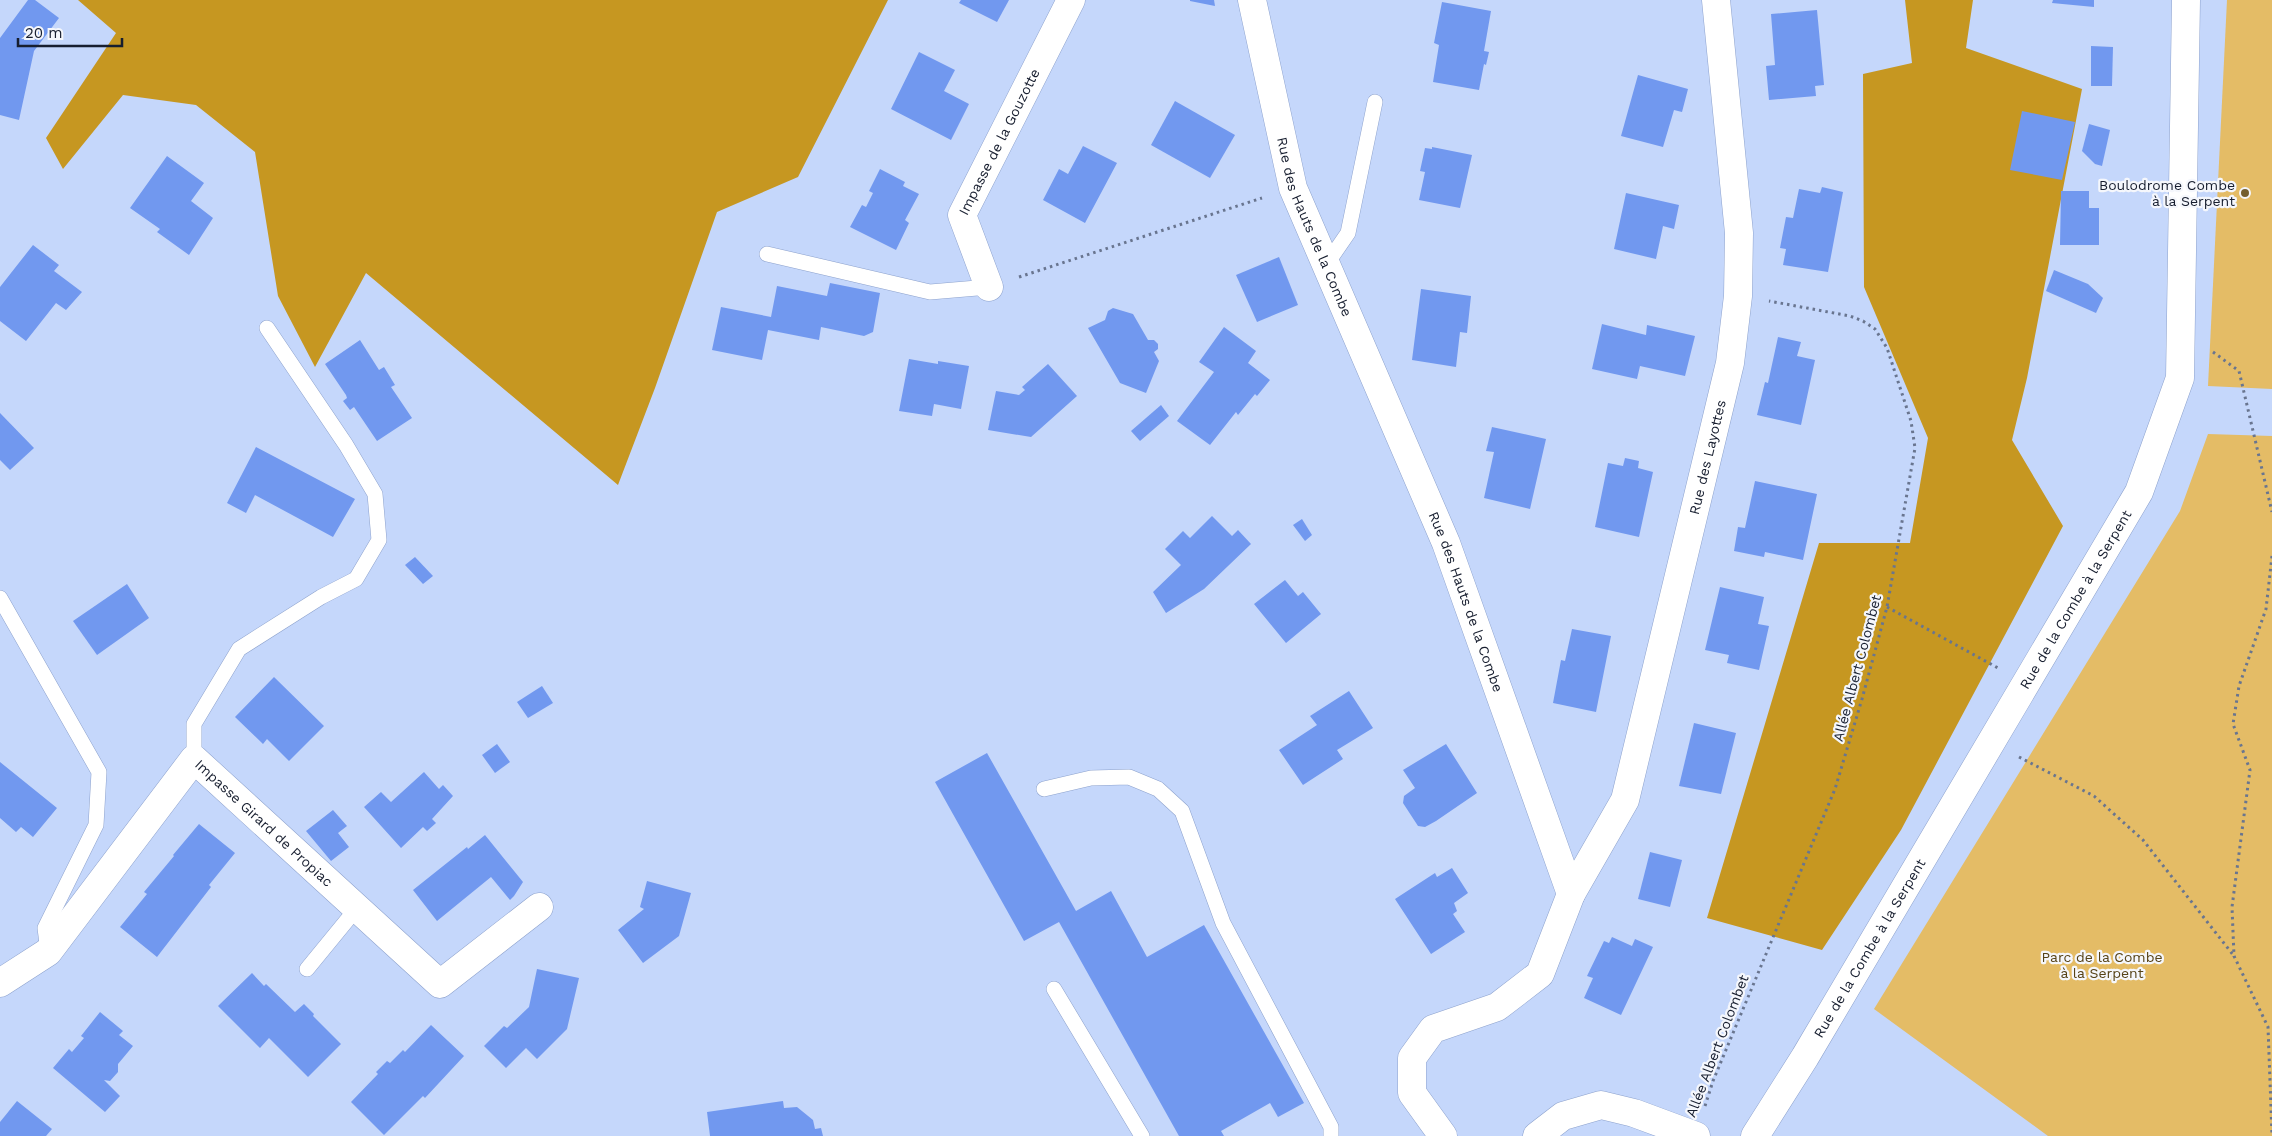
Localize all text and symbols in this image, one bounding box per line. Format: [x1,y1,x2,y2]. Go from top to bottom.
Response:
scale bar [18,15,121,47]
text: 20 m [25,24,63,42]
street label: Impasse de la Gouzotte [955,66,1043,218]
street label: Rue des Hauts de la Combe [1274,136,1355,319]
place label: Boulodrome Combe à la Serpent [2099,177,2235,209]
marker: Boulodrome Combe à la Serpent [2239,187,2251,199]
street label: Rue des Layottes [1686,398,1729,516]
street label: Rue de la Combe à la Serpent [2016,507,2135,692]
street label: Rue des Hauts de la Combe [1425,509,1506,694]
street label: Allée Albert Colombet [1830,593,1884,743]
street label: Impasse Girard de Propiac [192,756,336,890]
street label: Rue de la Combe à la Serpent [1810,856,1929,1040]
park label: Parc de la Combe à la Serpent [2041,949,2163,981]
street label: Allée Albert Colombet [1682,973,1752,1119]

